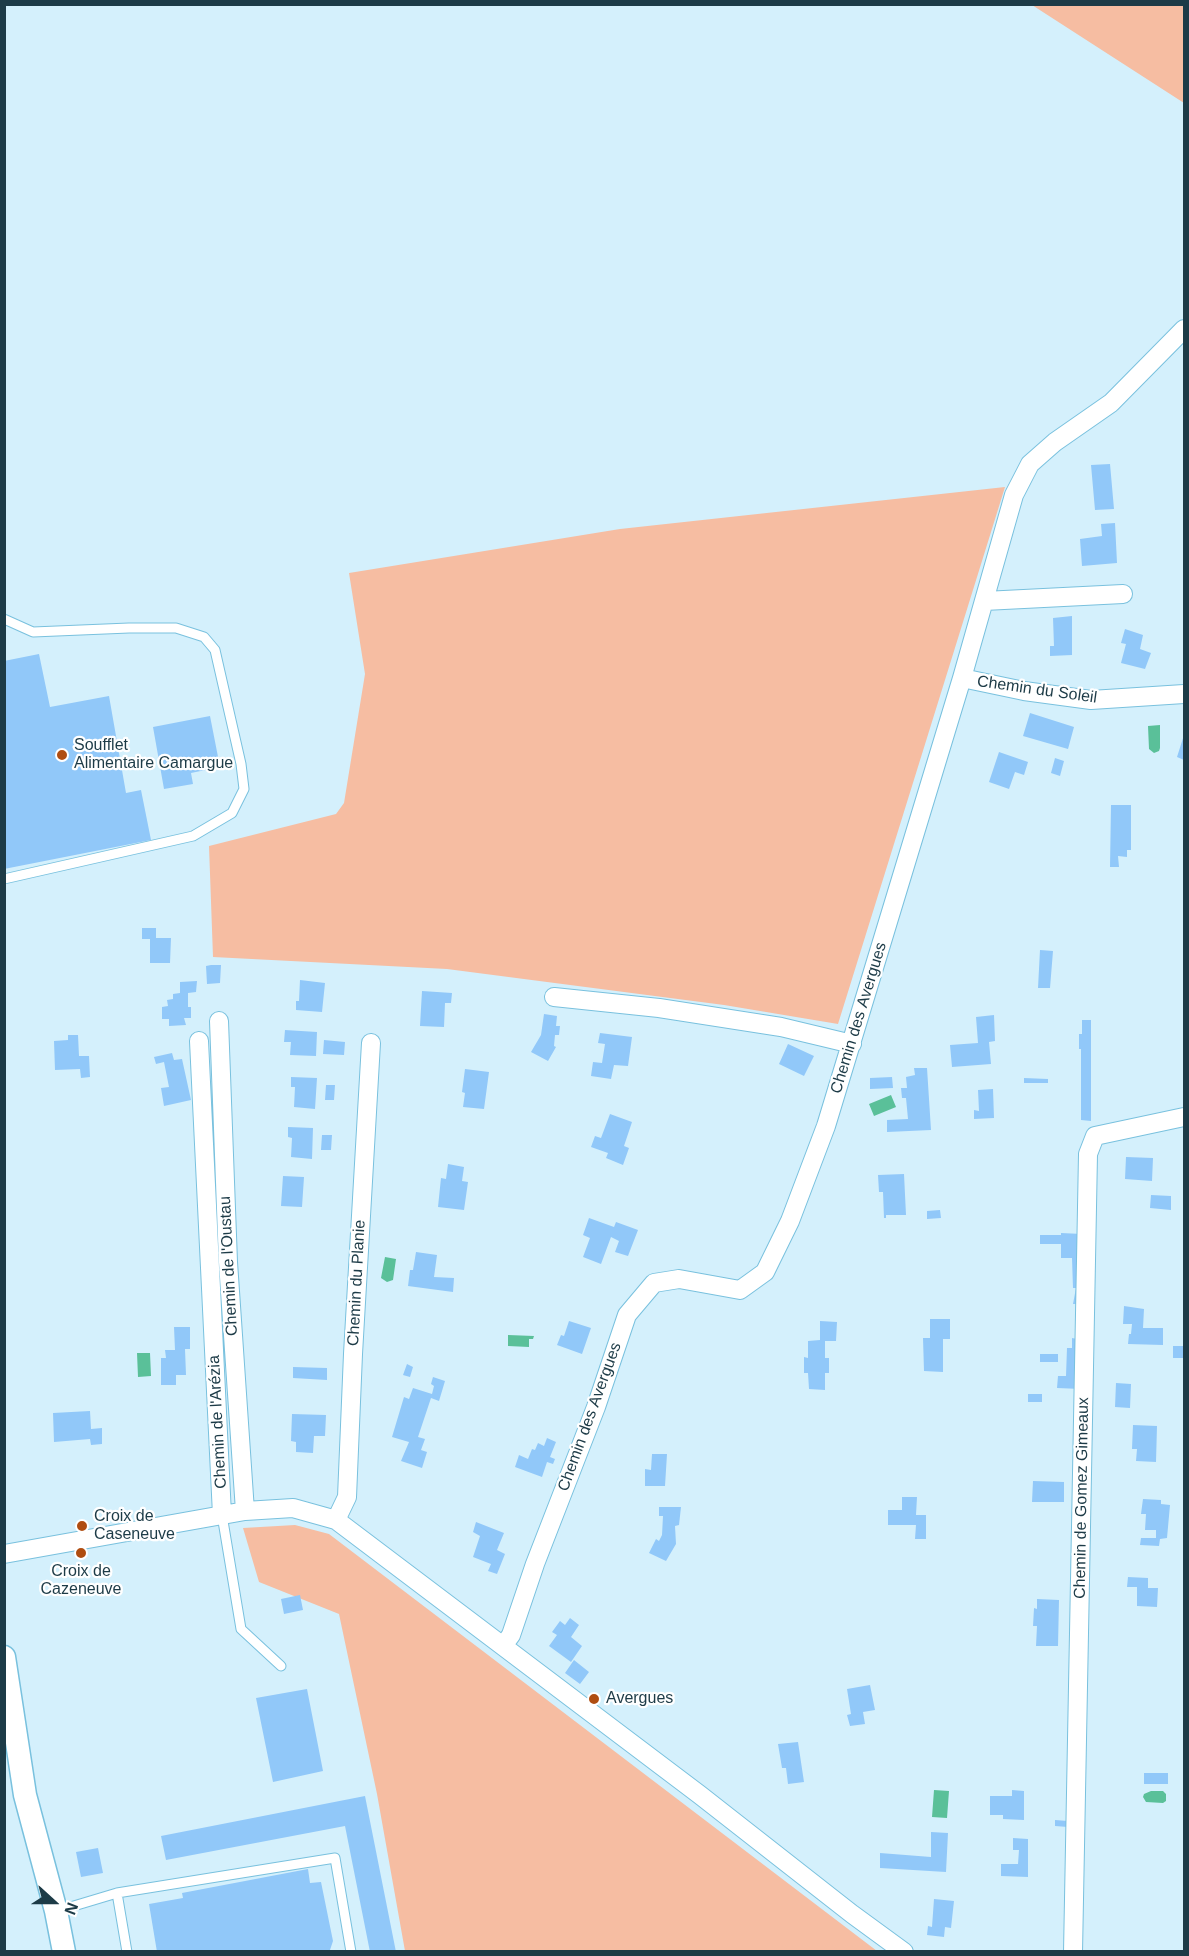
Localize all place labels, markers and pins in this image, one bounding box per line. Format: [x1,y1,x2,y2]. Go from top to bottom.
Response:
place label: Soufflet Alimentaire Camargue [74,736,233,774]
marker: Soufflet Alimentaire Camargue [55,748,69,762]
place label: Croix de Caseneuve [94,1507,175,1545]
marker: Croix de Caseneuve [75,1519,89,1533]
marker: Croix de Cazeneuve [74,1546,88,1560]
place label: Croix de Cazeneuve [41,1562,121,1600]
place label: Avergues [606,1689,673,1709]
marker: Avergues [587,1692,601,1706]

